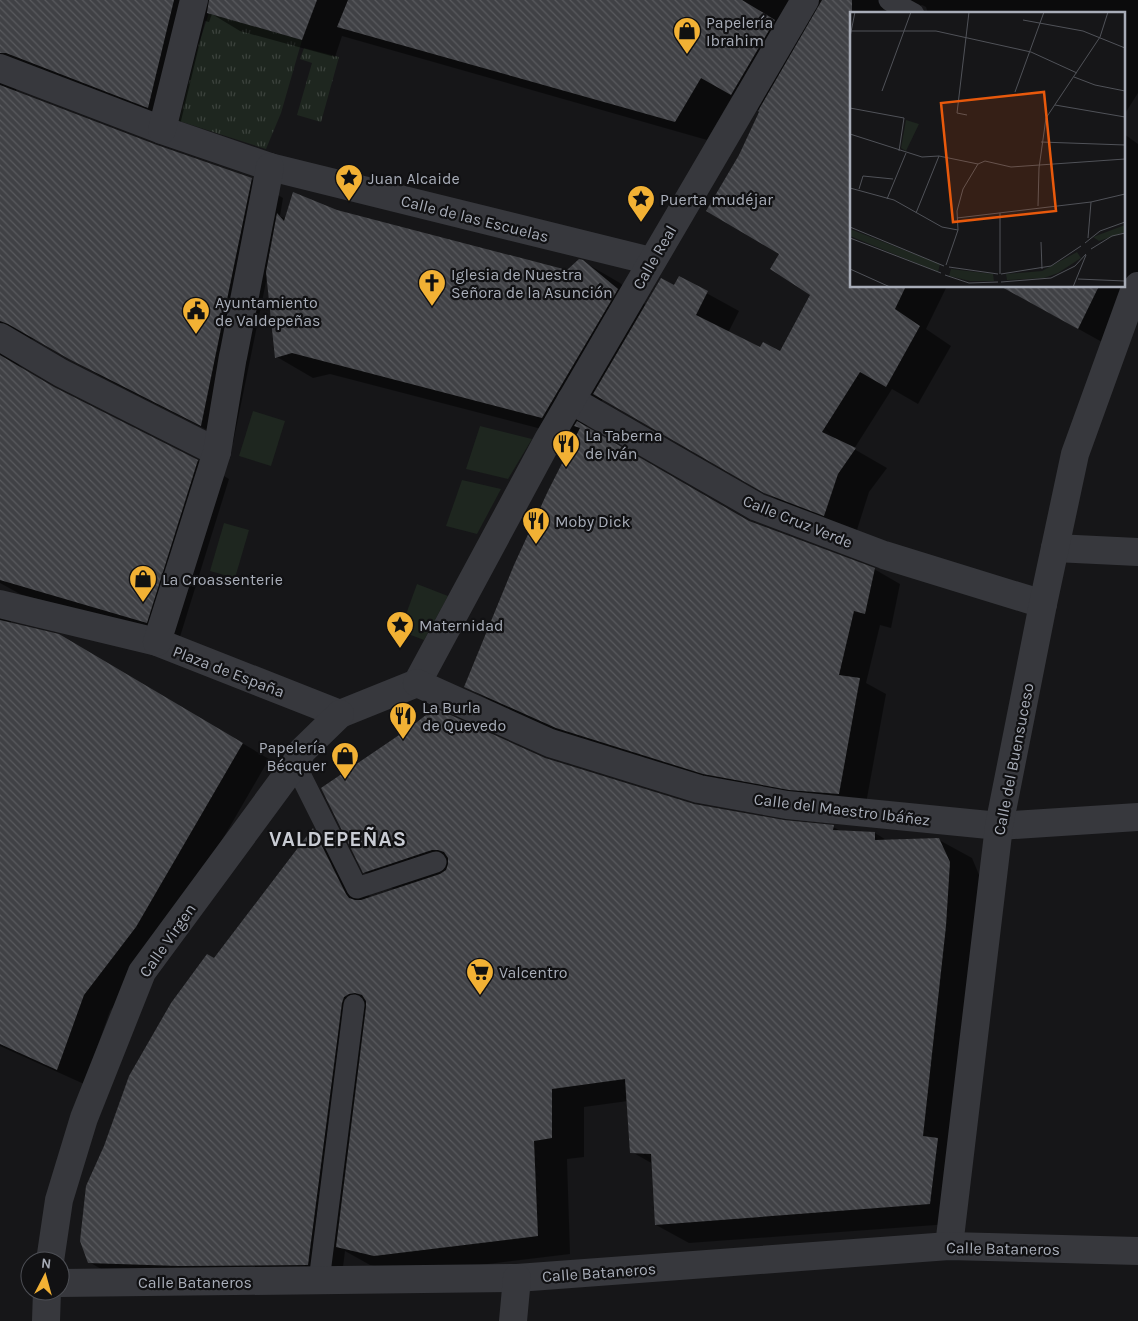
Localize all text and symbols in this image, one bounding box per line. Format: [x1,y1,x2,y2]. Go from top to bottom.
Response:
inset map [850,12,1126,288]
place label: Papelería Ibrahim [706,13,773,50]
shop icon: Papelería Ibrahim [672,16,702,55]
place icon: Juan Alcaide [334,163,364,202]
place label: Juan Alcaide [368,169,460,188]
place icon: Puerta mudéjar [626,184,656,223]
place label: Puerta mudéjar [660,190,773,209]
street label: Calle de las Escuelas [399,191,551,246]
street label: Calle Real [628,222,680,293]
place label: Iglesia de Nuestra Señora de la Asunción [451,265,613,302]
church icon: Iglesia de Nuestra Señora de la Asunción [417,268,447,307]
place label: Ayuntamiento de Valdepeñas [215,293,320,330]
public building icon: Ayuntamiento de Valdepeñas [181,296,211,335]
place label: La Taberna de Iván [585,426,662,463]
restaurant icon: La Taberna de Iván [551,429,581,468]
street label: Calle Cruz Verde [740,491,855,552]
restaurant icon: Moby Dick [521,506,551,545]
place label: Moby Dick [555,512,631,531]
shop icon: La Croassenterie [128,564,158,603]
place label: La Croassenterie [162,570,283,589]
place icon: Maternidad [385,610,415,649]
place label: Maternidad [419,616,504,635]
street label: Plaza de España [170,641,287,701]
street label: Calle del Buensuceso [989,681,1038,837]
place label: La Burla de Quevedo [422,698,506,735]
restaurant icon: La Burla de Quevedo [388,701,418,740]
place label: Papelería Bécquer [259,738,326,775]
shop icon: Papelería Bécquer [330,741,360,780]
street label: Calle del Maestro Ibáñez [753,789,931,830]
district label: VALDEPEÑAS [269,826,407,851]
street label: Calle Virgen [135,900,200,981]
supermarket icon: Valcentro [465,957,495,996]
place label: Valcentro [499,963,567,982]
street label: Calle Bataneros [946,1238,1060,1259]
north arrow [20,1251,70,1301]
text: N [40,1255,52,1273]
street label: Calle Bataneros [542,1259,657,1286]
street label: Calle Bataneros [138,1273,252,1292]

